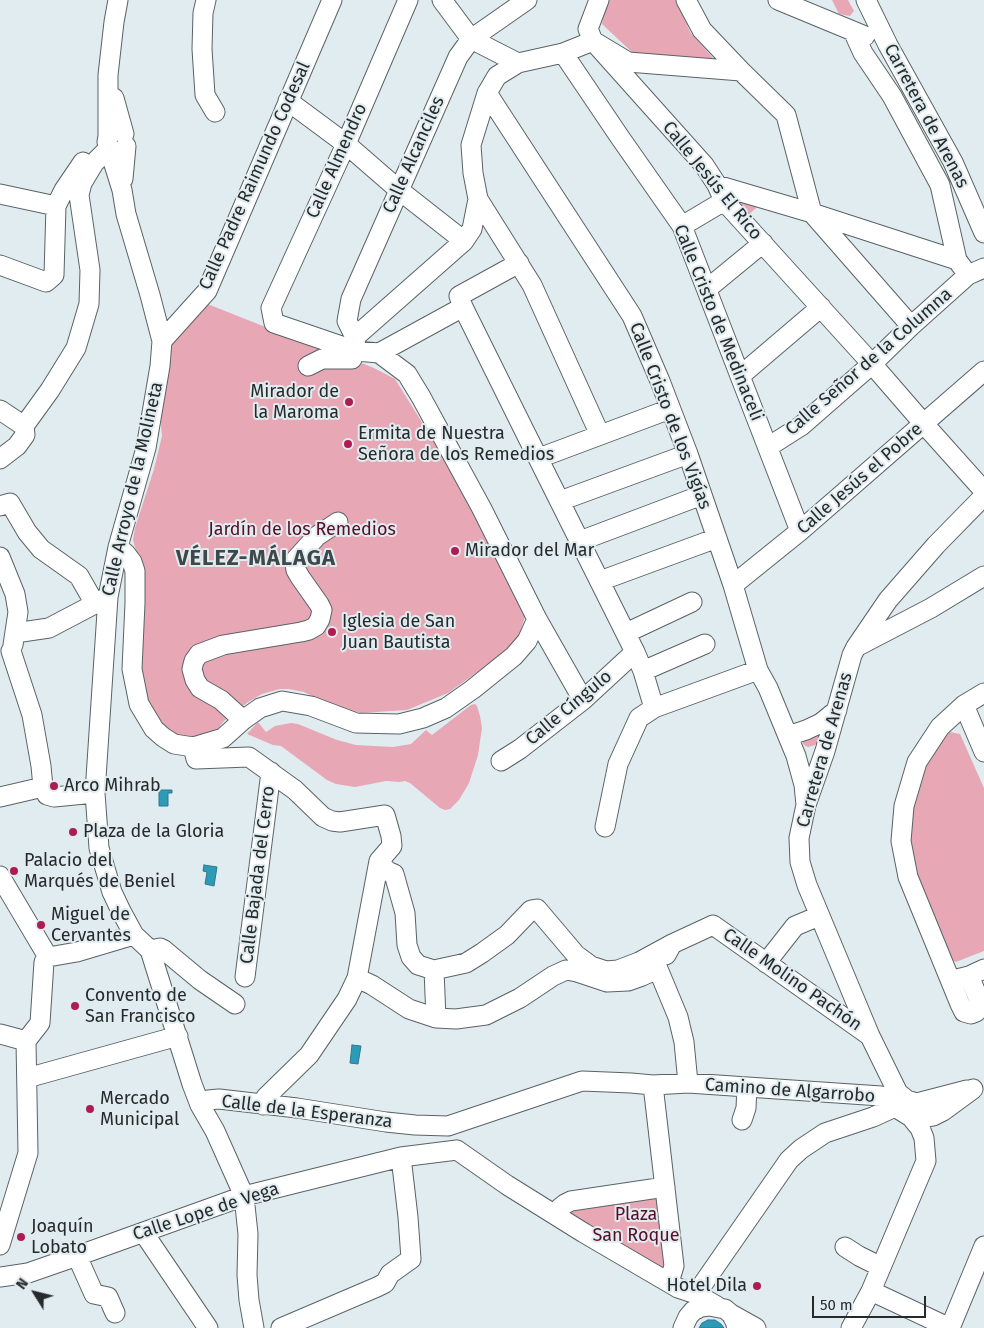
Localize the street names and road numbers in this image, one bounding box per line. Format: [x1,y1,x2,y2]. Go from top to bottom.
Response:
street label: Carretera de Arenas [879,40,973,192]
street label: Calle Padre Raimundo Codesal [195,59,315,293]
street label: Calle Alcanciles [379,93,449,217]
street label: Calle Almendro [302,100,372,222]
street label: Calle Jesús El Rico [658,117,766,245]
street label: Calle Cristo de Medinaceli [669,222,767,424]
street label: Calle Señor de la Columna [781,284,957,440]
street label: Calle Cristo de los Vigías [624,320,716,512]
street label: Calle Arroyo de la Molineta [98,380,168,598]
street label: Calle Jesús el Pobre [793,419,927,539]
street label: Calle Cíngulo [522,666,616,750]
street label: Carretera de Arenas [793,670,857,830]
street label: Calle Bajada del Cerro [236,785,280,965]
street label: Calle Molino Pachón [718,924,866,1036]
street label: Camino de Algarrobo [704,1074,876,1108]
street label: Calle de la Esperanza [220,1091,394,1133]
street label: Calle Lope de Vega [130,1178,282,1246]

